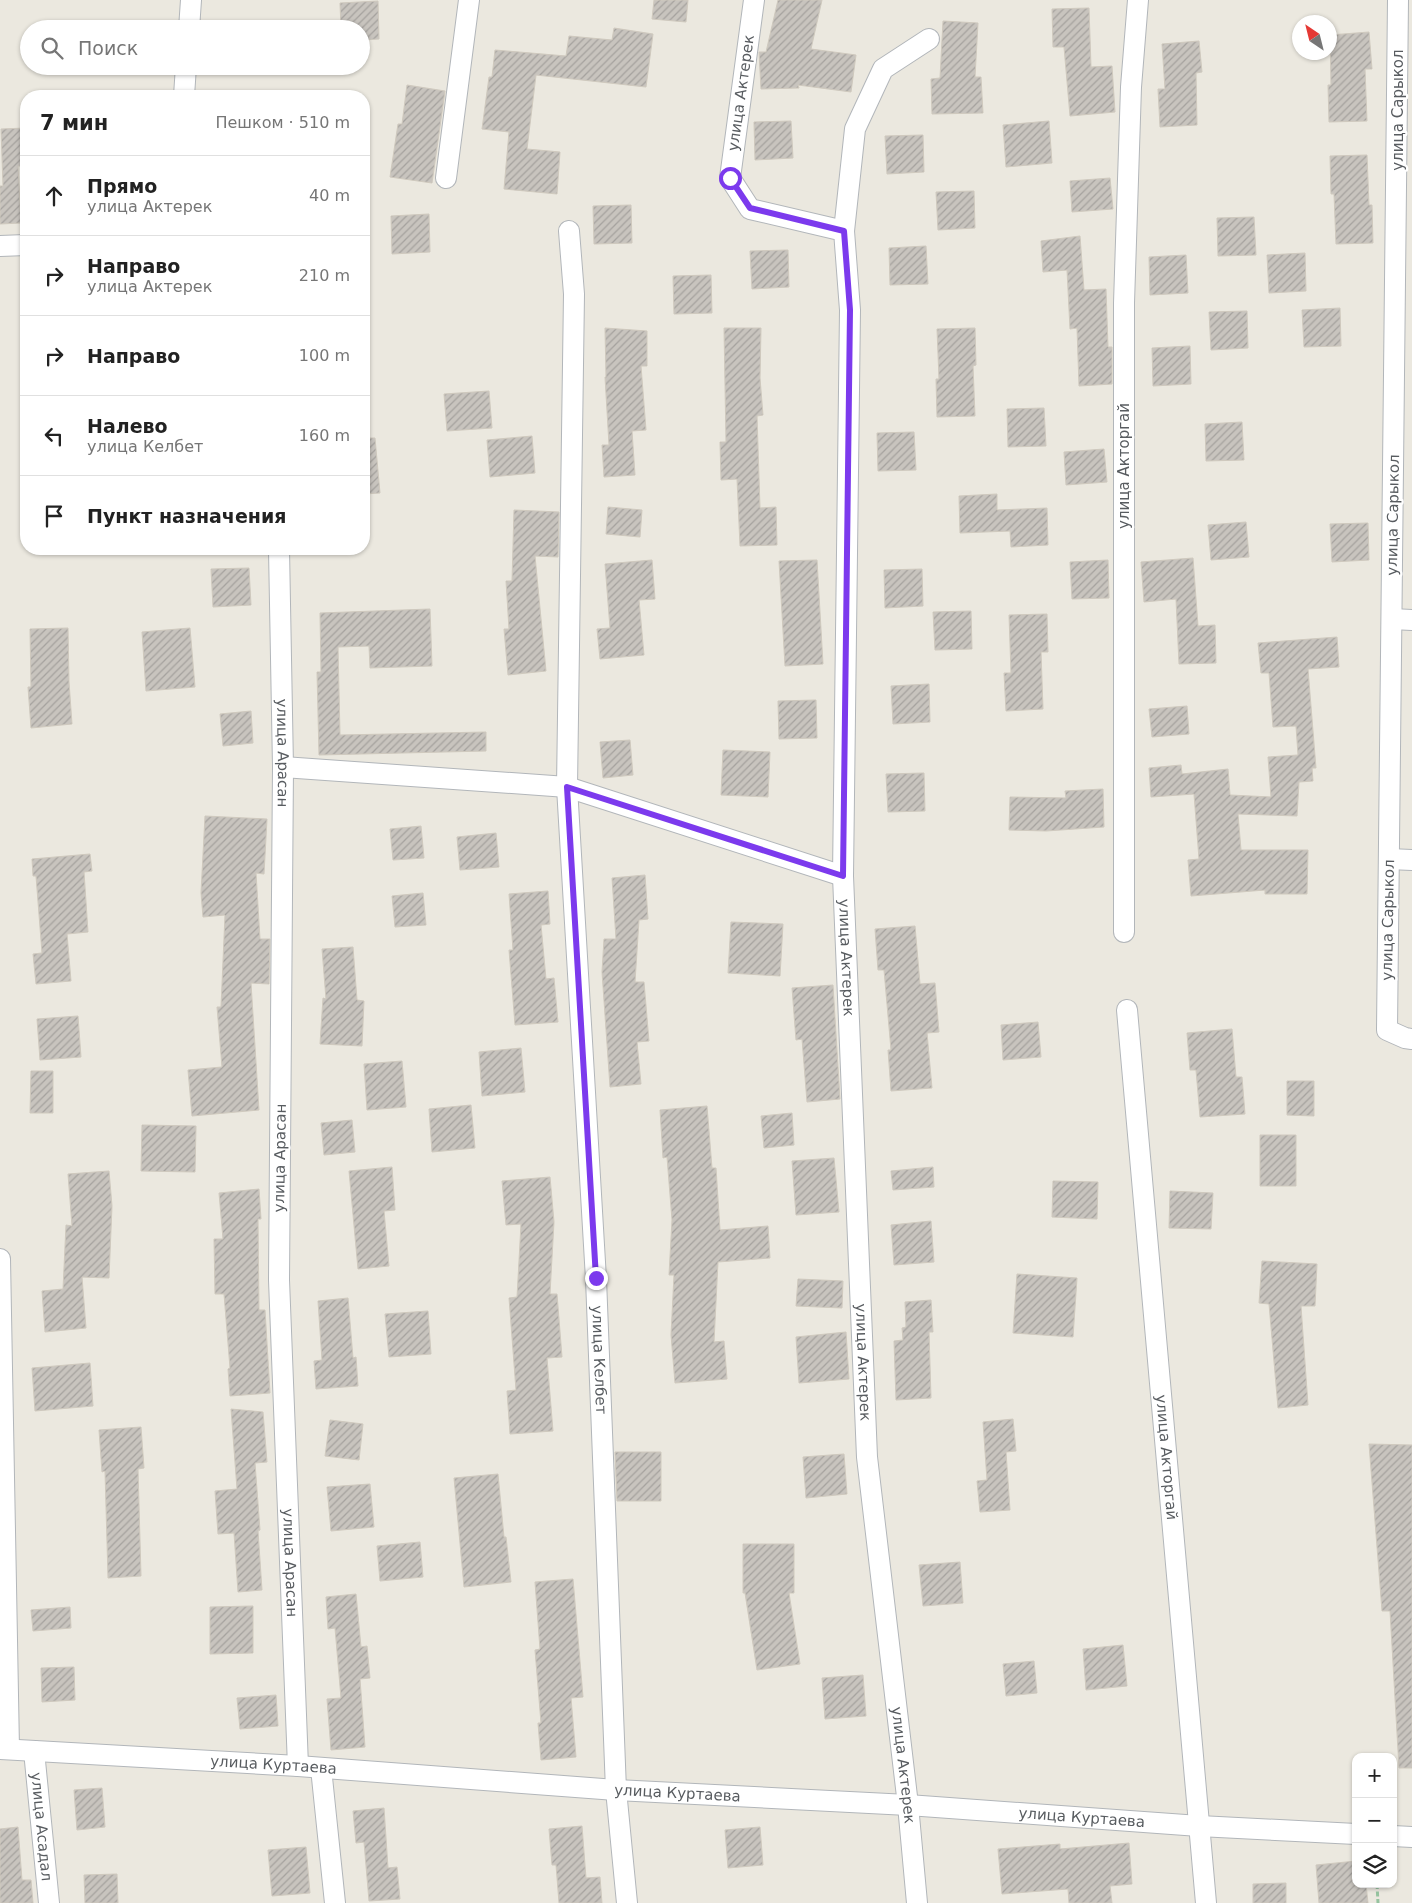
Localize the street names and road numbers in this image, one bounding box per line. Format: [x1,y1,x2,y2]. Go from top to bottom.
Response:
street label: улица Актерек [724,34,758,152]
street label: улица Сарыкол [1389,49,1407,171]
street label: улица Акторгай [1115,403,1133,529]
street label: улица Сарыкол [1383,454,1403,576]
street label: улица Арасан [273,698,292,807]
street label: улица Сарыкол [1378,859,1398,981]
street label: улица Актерек [835,899,858,1017]
street label: улица Арасан [270,1104,290,1212]
street label: улица Актерек [852,1303,875,1421]
street label: улица Келбет [588,1305,610,1415]
street label: улица Акторгай [1152,1394,1181,1521]
street label: улица Арасан [279,1508,301,1617]
street label: улица Актерек [887,1706,919,1824]
street label: улица Куртаева [210,1752,337,1778]
street label: улица Асадал [27,1771,56,1882]
street label: улица Куртаева [614,1781,741,1805]
street label: улица Куртаева [1018,1804,1146,1831]

